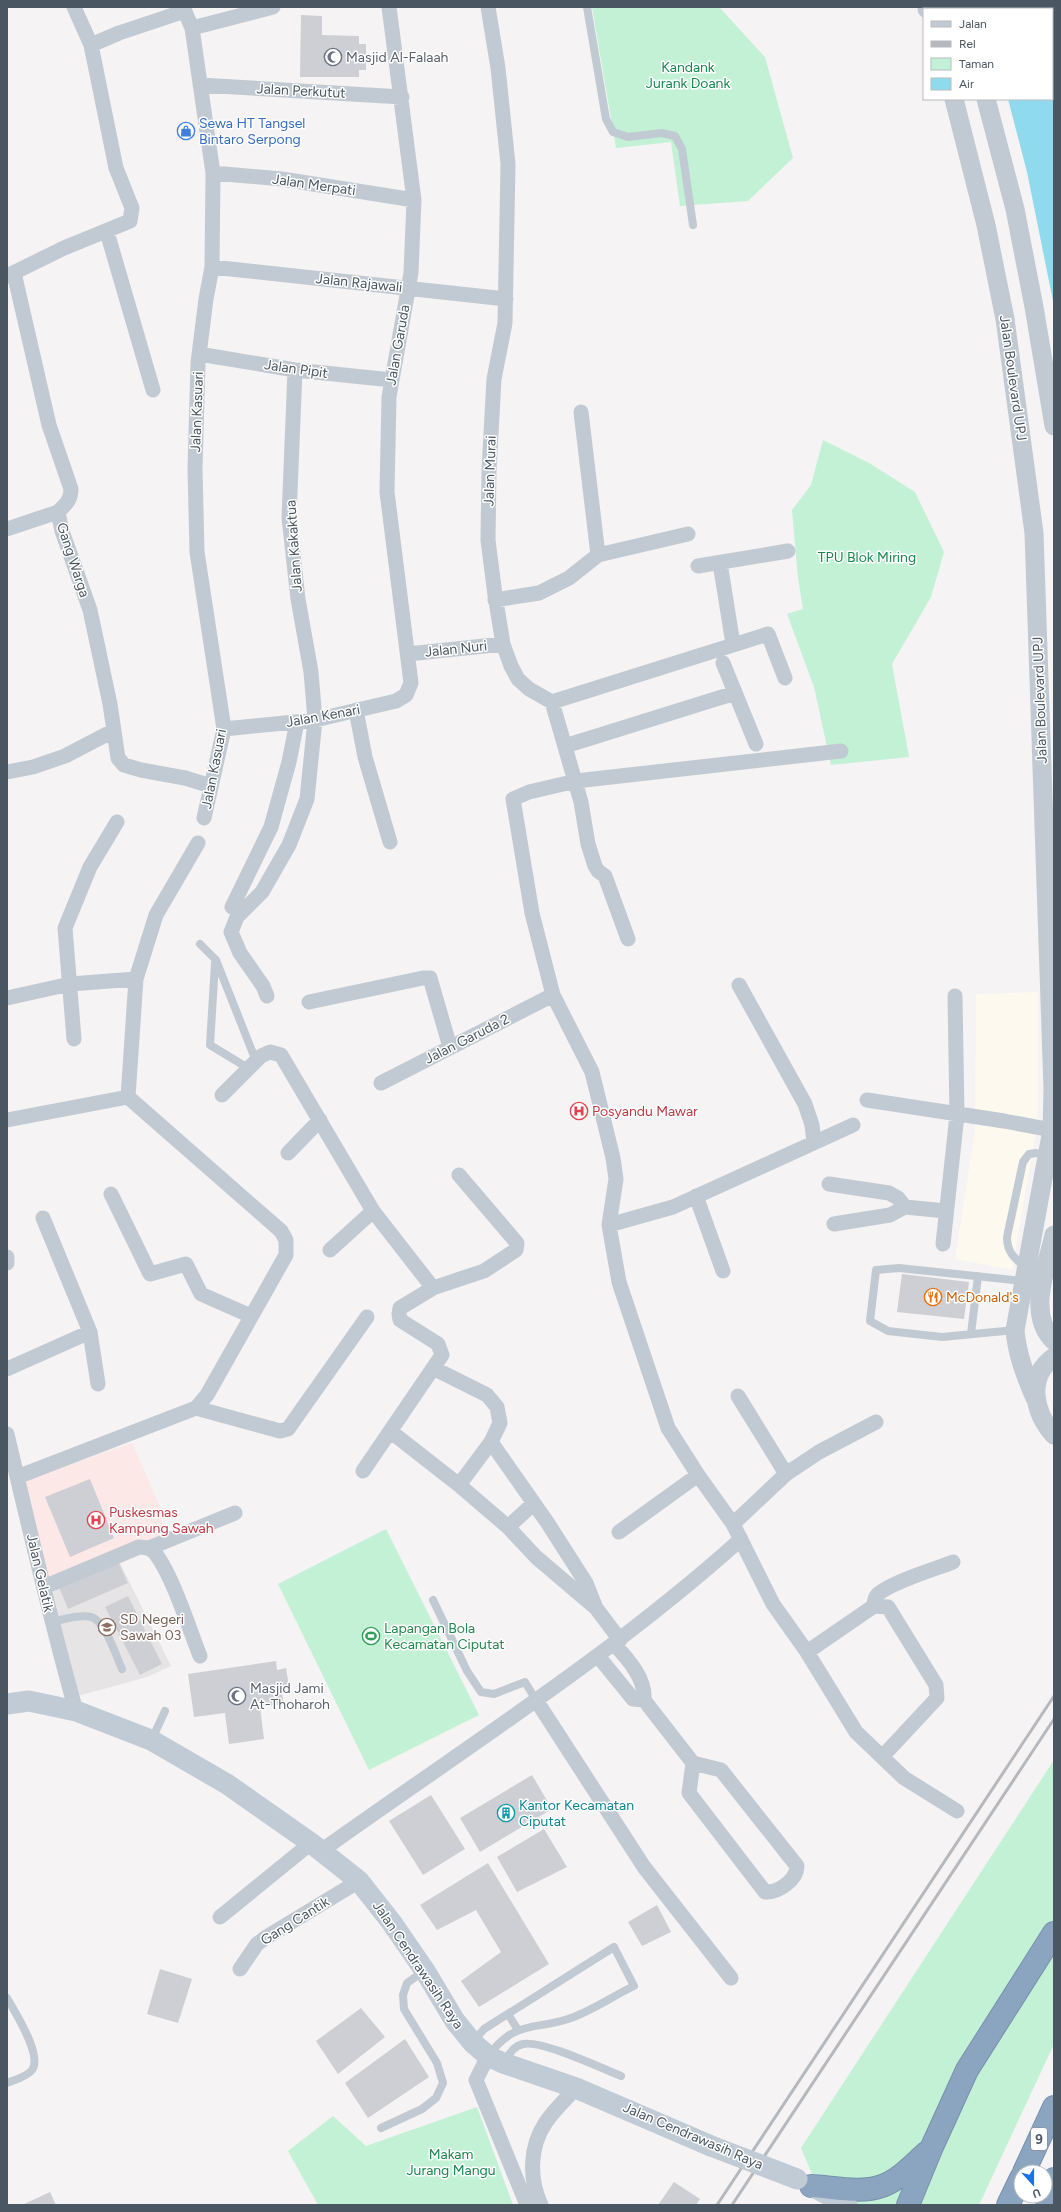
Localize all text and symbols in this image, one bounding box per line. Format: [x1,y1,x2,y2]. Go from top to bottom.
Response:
legend [923,8,1053,100]
text: Jalan [959,17,987,31]
text: Rel [959,37,976,51]
mosque icon: Masjid Al-Falaah [323,47,343,67]
place label: Masjid Al-Falaah [346,49,449,66]
text: Taman [959,57,994,71]
park label: Kandank Jurank Doank [646,59,730,92]
text: Air [959,77,974,91]
street label: Jalan Perkutut [256,80,346,102]
place label: Sewa HT Tangsel Bintaro Serpong [199,115,305,148]
shop icon: Sewa HT Tangsel Bintaro Serpong [176,121,196,141]
street label: Jalan Merpati [271,171,357,199]
street label: Jalan Rajawali [315,270,403,296]
street label: Jalan Garuda [383,303,413,387]
street label: Jalan Boulevard UPJ [996,314,1030,442]
street label: Jalan Pipit [263,356,329,382]
street label: Jalan Kasuari [187,371,207,453]
street label: Jalan Murai [480,435,500,507]
street label: Jalan Kakaktua [282,499,306,593]
street label: Gang Warga [53,521,93,599]
park label: TPU Blok Miring [818,549,916,566]
street label: Jalan Boulevard UPJ [1029,636,1051,764]
street label: Jalan Nuri [424,637,488,661]
street label: Jalan Kenari [285,701,361,731]
street label: Jalan Kasuari [198,728,230,810]
street label: Jalan Garuda 2 [422,1010,512,1068]
hospital icon: Posyandu Mawar [569,1101,589,1121]
place label: Posyandu Mawar [592,1103,698,1120]
restaurant icon: McDonald's [923,1287,943,1307]
place label: McDonald's [946,1289,1019,1306]
place label: Puskesmas Kampung Sawah [109,1504,214,1537]
hospital icon: Puskesmas Kampung Sawah [86,1510,106,1530]
street label: Jalan Gelatik [23,1532,57,1614]
place label: SD Negeri Sawah 03 [120,1611,184,1644]
school or university icon: SD Negeri Sawah 03 [97,1617,117,1637]
place label: Lapangan Bola Kecamatan Ciputat [384,1620,505,1653]
sports icon: Lapangan Bola Kecamatan Ciputat [361,1626,381,1646]
place label: Masjid Jami At-Thoharoh [250,1680,330,1713]
mosque icon: Masjid Jami At-Thoharoh [227,1686,247,1706]
place label: Kantor Kecamatan Ciputat [519,1797,634,1830]
building icon: Kantor Kecamatan Ciputat [496,1803,516,1823]
street label: Gang Cantik [258,1893,333,1949]
street label: Jalan Cendrawasih Raya [369,1898,467,2032]
street label: Jalan Cendrawasih Raya [620,2099,766,2173]
road number: 9 [1031,2128,1047,2150]
park label: Makam Jurang Mangu [406,2146,496,2179]
north arrow [1013,2164,1053,2204]
text: U [1030,2185,1042,2200]

